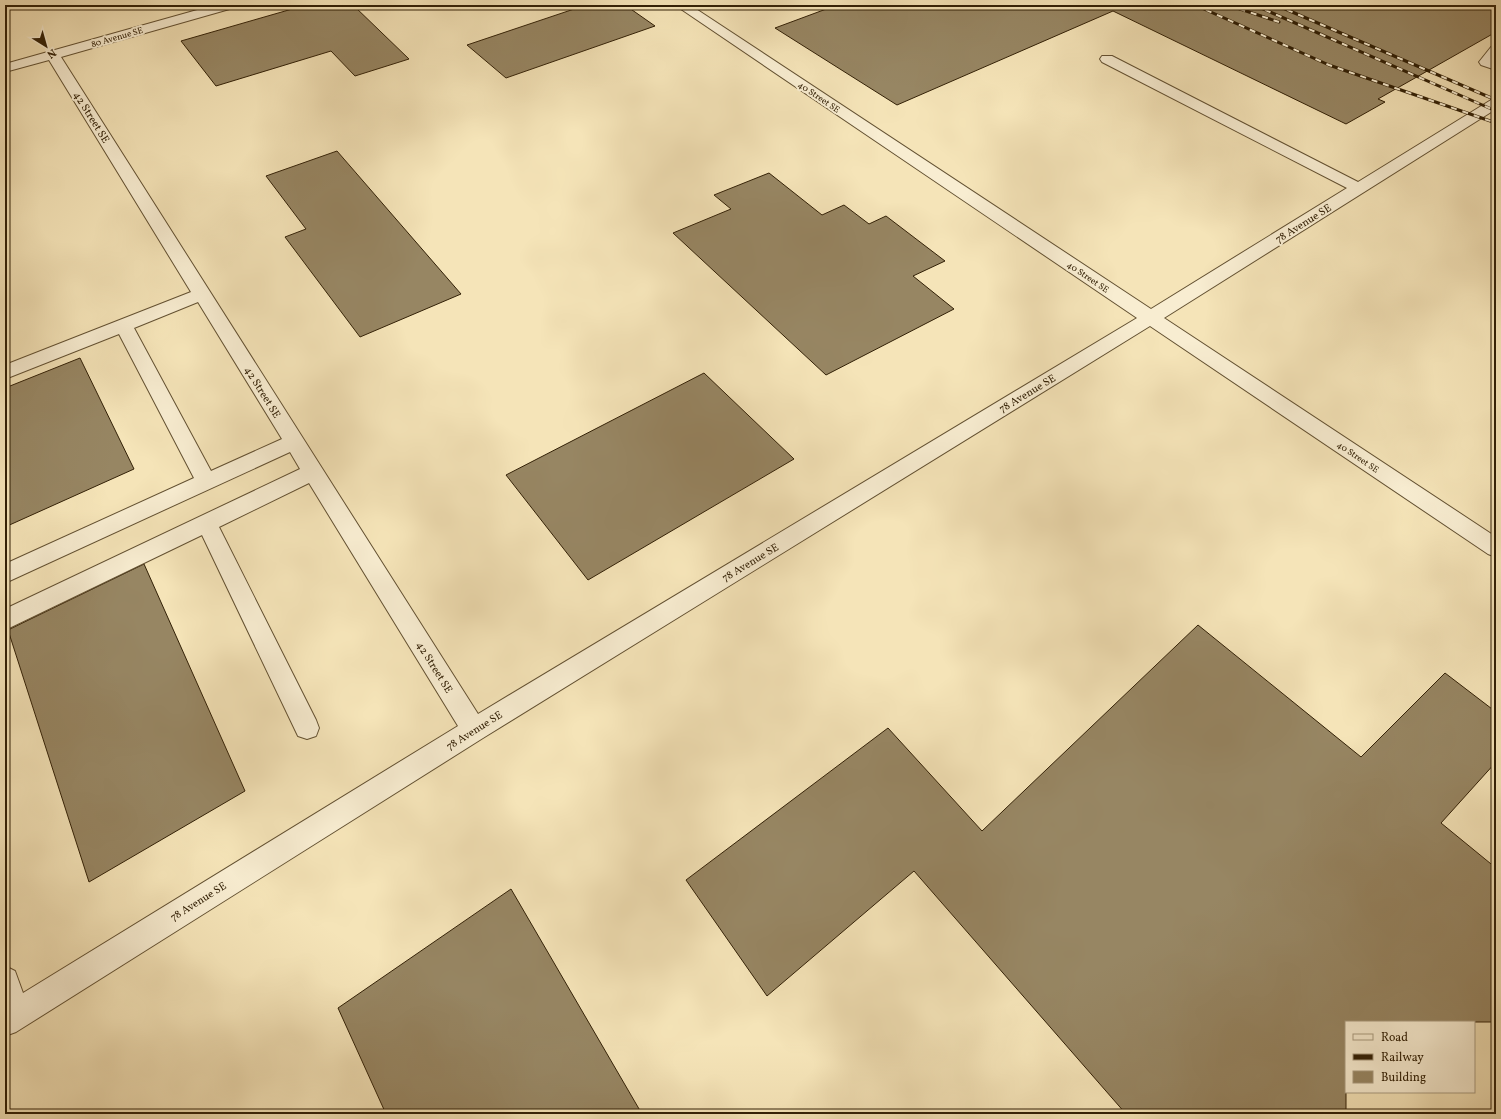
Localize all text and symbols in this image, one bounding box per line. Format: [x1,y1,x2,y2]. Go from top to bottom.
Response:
street label: 80 Avenue SE [90,24,145,51]
north arrow [26,26,66,66]
text: N [43,44,59,61]
street label: 40 Street SE [795,79,843,117]
street label: 42 Street SE [69,89,113,147]
street label: 78 Avenue SE [1273,201,1335,248]
street label: 40 Street SE [1064,259,1112,297]
street label: 42 Street SE [240,364,284,422]
street label: 78 Avenue SE [997,371,1059,417]
street label: 40 Street SE [1334,439,1382,477]
street label: 78 Avenue SE [720,540,782,586]
street label: 42 Street SE [412,639,456,697]
street label: 78 Avenue SE [444,708,506,755]
street label: 78 Avenue SE [168,879,230,926]
legend [1345,1021,1475,1093]
text: Road [1381,1030,1408,1046]
text: Railway [1381,1050,1424,1066]
text: Building [1381,1070,1426,1086]

